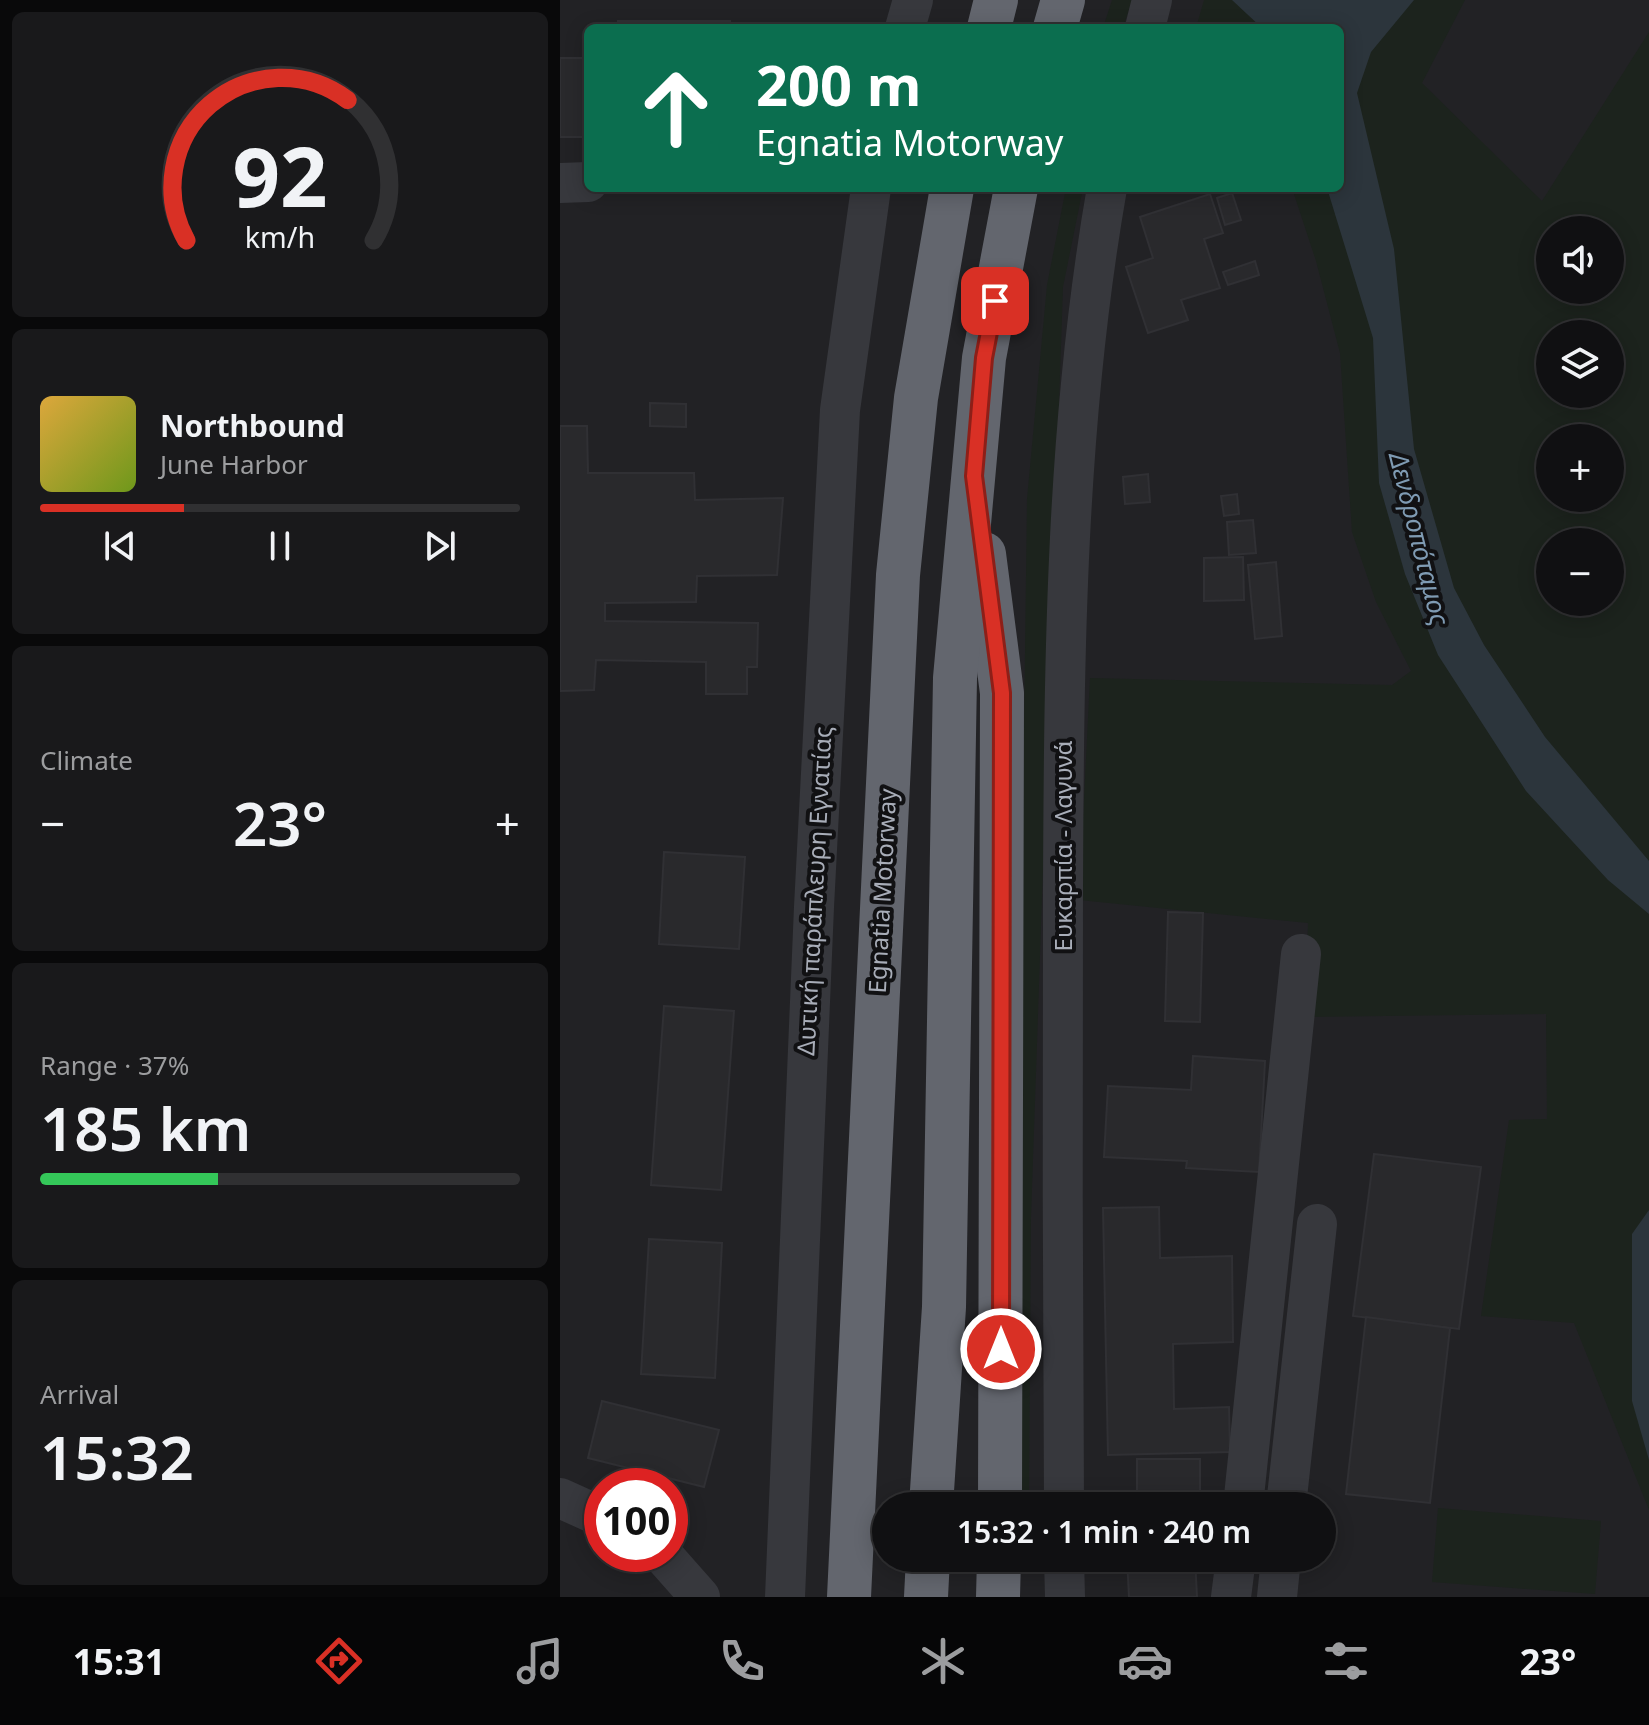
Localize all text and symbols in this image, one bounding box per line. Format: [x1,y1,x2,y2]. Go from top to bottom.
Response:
text: 200 m [756,46,921,122]
icon: ahead [624,56,728,160]
text: 92 [232,117,328,230]
text: Egnatia Motorway [756,118,1063,167]
map controls [1536,216,1624,616]
button: sound [1536,216,1624,304]
text: km/h [245,217,315,256]
pin [961,267,1029,335]
icon: arrive [973,279,1017,323]
button: layers [1536,320,1624,408]
text: Northbound [160,405,345,446]
button: + [1536,424,1624,512]
text: June Harbor [160,446,308,482]
water label: Δενδροπόταμος [1381,446,1459,630]
icon: previous [98,524,142,568]
icon: pause [258,524,302,568]
icon: next [418,524,462,568]
button: − [1536,528,1624,616]
street label: Δυτική παράπλευρη Εγνατίας [788,726,839,1056]
street label: Ευκαρπία - Λαγυνά [1046,741,1079,951]
text: Climate [40,742,133,778]
text: 23° [233,782,327,864]
street label: Egnatia Motorway [860,787,903,994]
text: − [40,793,65,853]
text: + [495,793,520,853]
text: Range · 37% [40,1047,189,1083]
text: 185 km [40,1087,251,1169]
position arrow [959,1307,1043,1391]
text: Arrival [40,1376,119,1412]
text: 15:32 [40,1416,194,1498]
speed limit sign: 100 [584,1468,688,1572]
text: 15:32 · 1 min · 240 m [957,1511,1251,1552]
icon: directions [311,1633,367,1689]
icon: music [512,1633,568,1689]
icon: phone [714,1633,770,1689]
icon: climate [915,1633,971,1689]
icon: car [1117,1633,1173,1689]
icon: filters [1318,1633,1374,1689]
text: 15:31 [73,1637,165,1686]
text: 23° [1520,1637,1576,1686]

